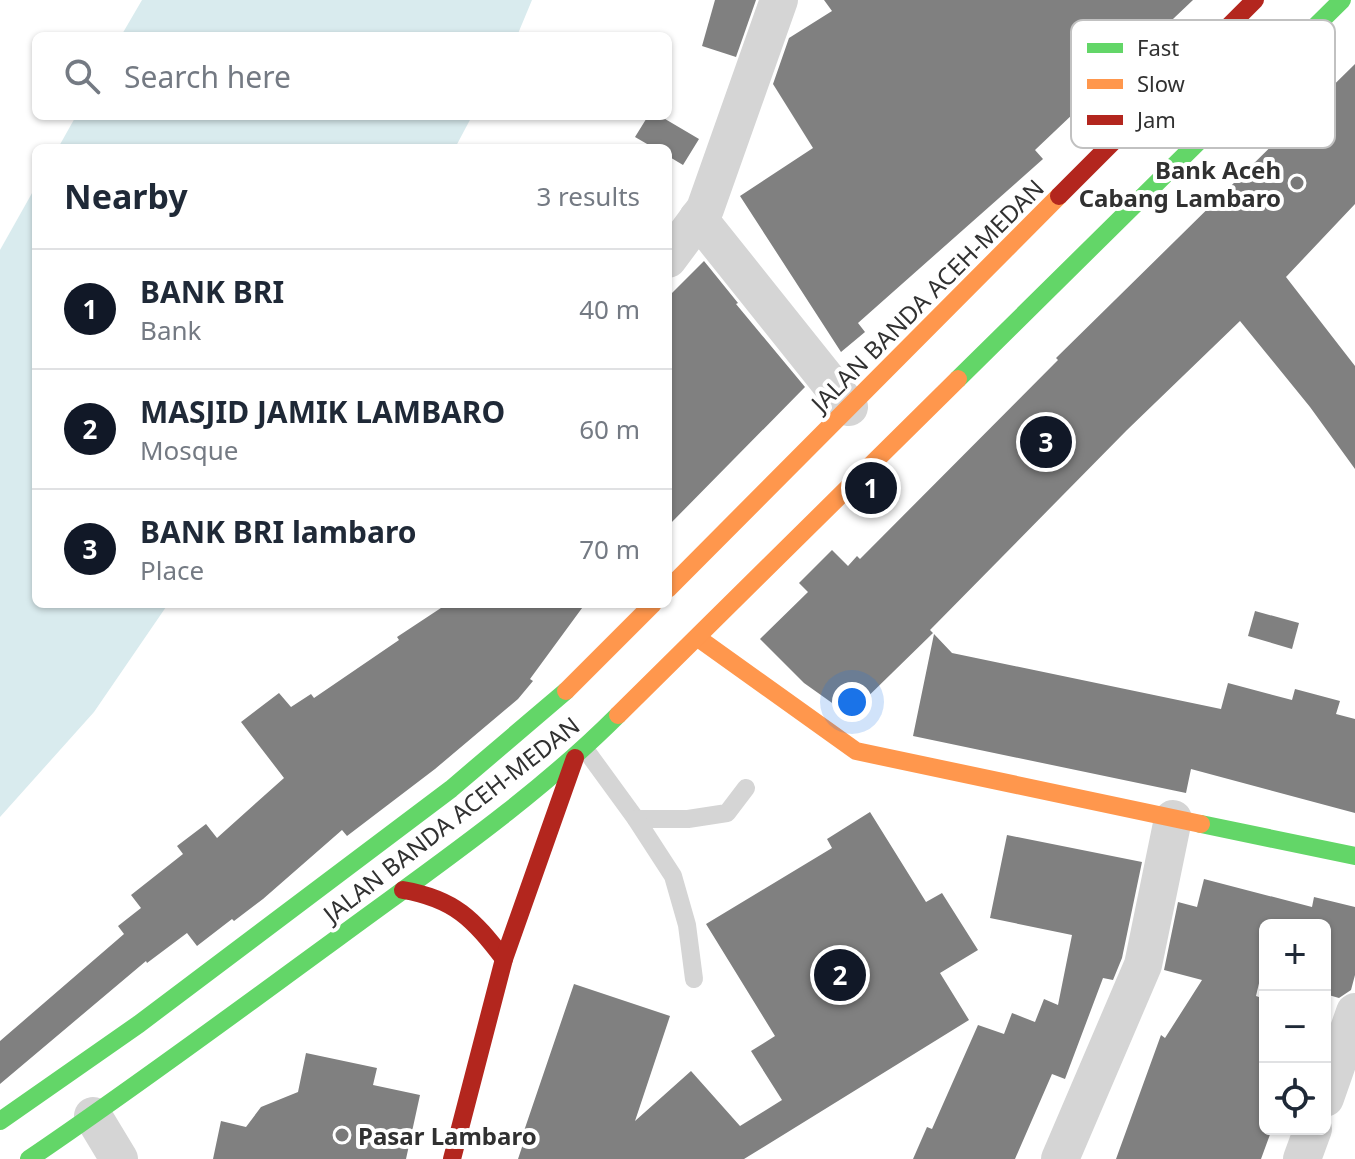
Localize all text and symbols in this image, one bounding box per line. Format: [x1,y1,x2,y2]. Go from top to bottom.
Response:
legend [1071,20,1335,148]
search box [32,32,672,120]
text: Fast [1137,32,1179,62]
icon: search [60,54,104,98]
text: Search here [124,56,291,97]
text: Slow [1137,68,1186,98]
text: Jam [1135,104,1176,134]
place label: Bank Aceh Cabang Lambaro [1079,153,1281,214]
street label: JALAN BANDA ACEH-MEDAN [802,171,1051,420]
text: Nearby [64,173,188,219]
marker: Bank Aceh Cabang Lambaro [1288,174,1306,192]
text: 3 results [536,178,640,214]
text: BANK BRI [140,271,284,312]
text: 1 [83,291,97,327]
text: 40 m [579,291,640,327]
text: Bank [140,312,201,348]
text: MASJID JAMIK LAMBARO [140,391,505,432]
text: 2 [83,411,97,447]
text: 60 m [579,411,640,447]
pin: 3 [1020,412,1072,472]
text: Mosque [140,432,239,468]
pin: 1 [845,458,897,518]
text: BANK BRI lambaro [140,511,417,552]
text: 3 [83,531,97,567]
text: 70 m [579,531,640,567]
text: Place [140,552,204,588]
your location [832,682,872,722]
street label: JALAN BANDA ACEH-MEDAN [314,709,586,931]
map controls [1259,919,1331,1135]
button: + [1259,919,1331,991]
pin: 2 [814,945,866,1005]
button: − [1259,991,1331,1063]
button: locate [1259,1063,1331,1135]
place label: Pasar Lambaro [358,1119,537,1152]
marker: Pasar Lambaro [333,1126,351,1144]

